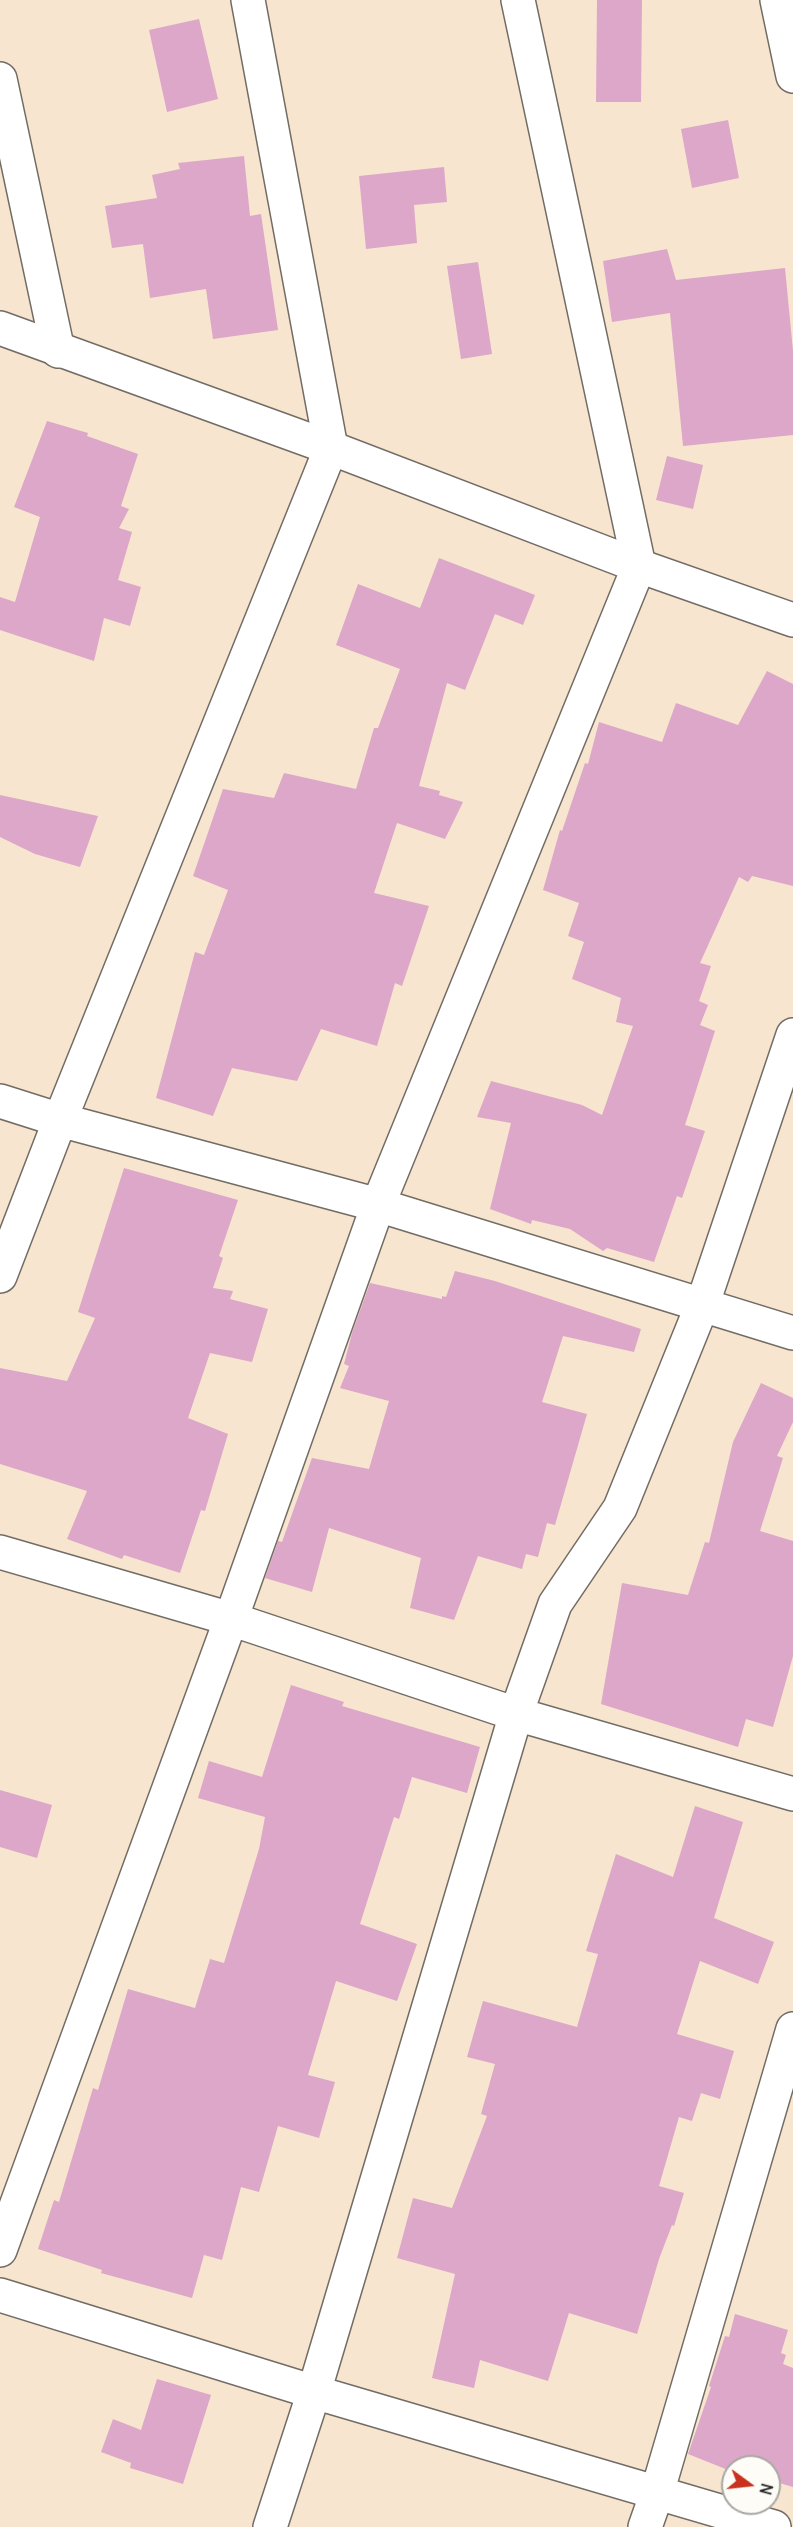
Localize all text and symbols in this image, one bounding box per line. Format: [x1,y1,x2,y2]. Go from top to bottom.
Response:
north arrow [721,2455,781,2515]
text: N [755,2481,778,2497]

